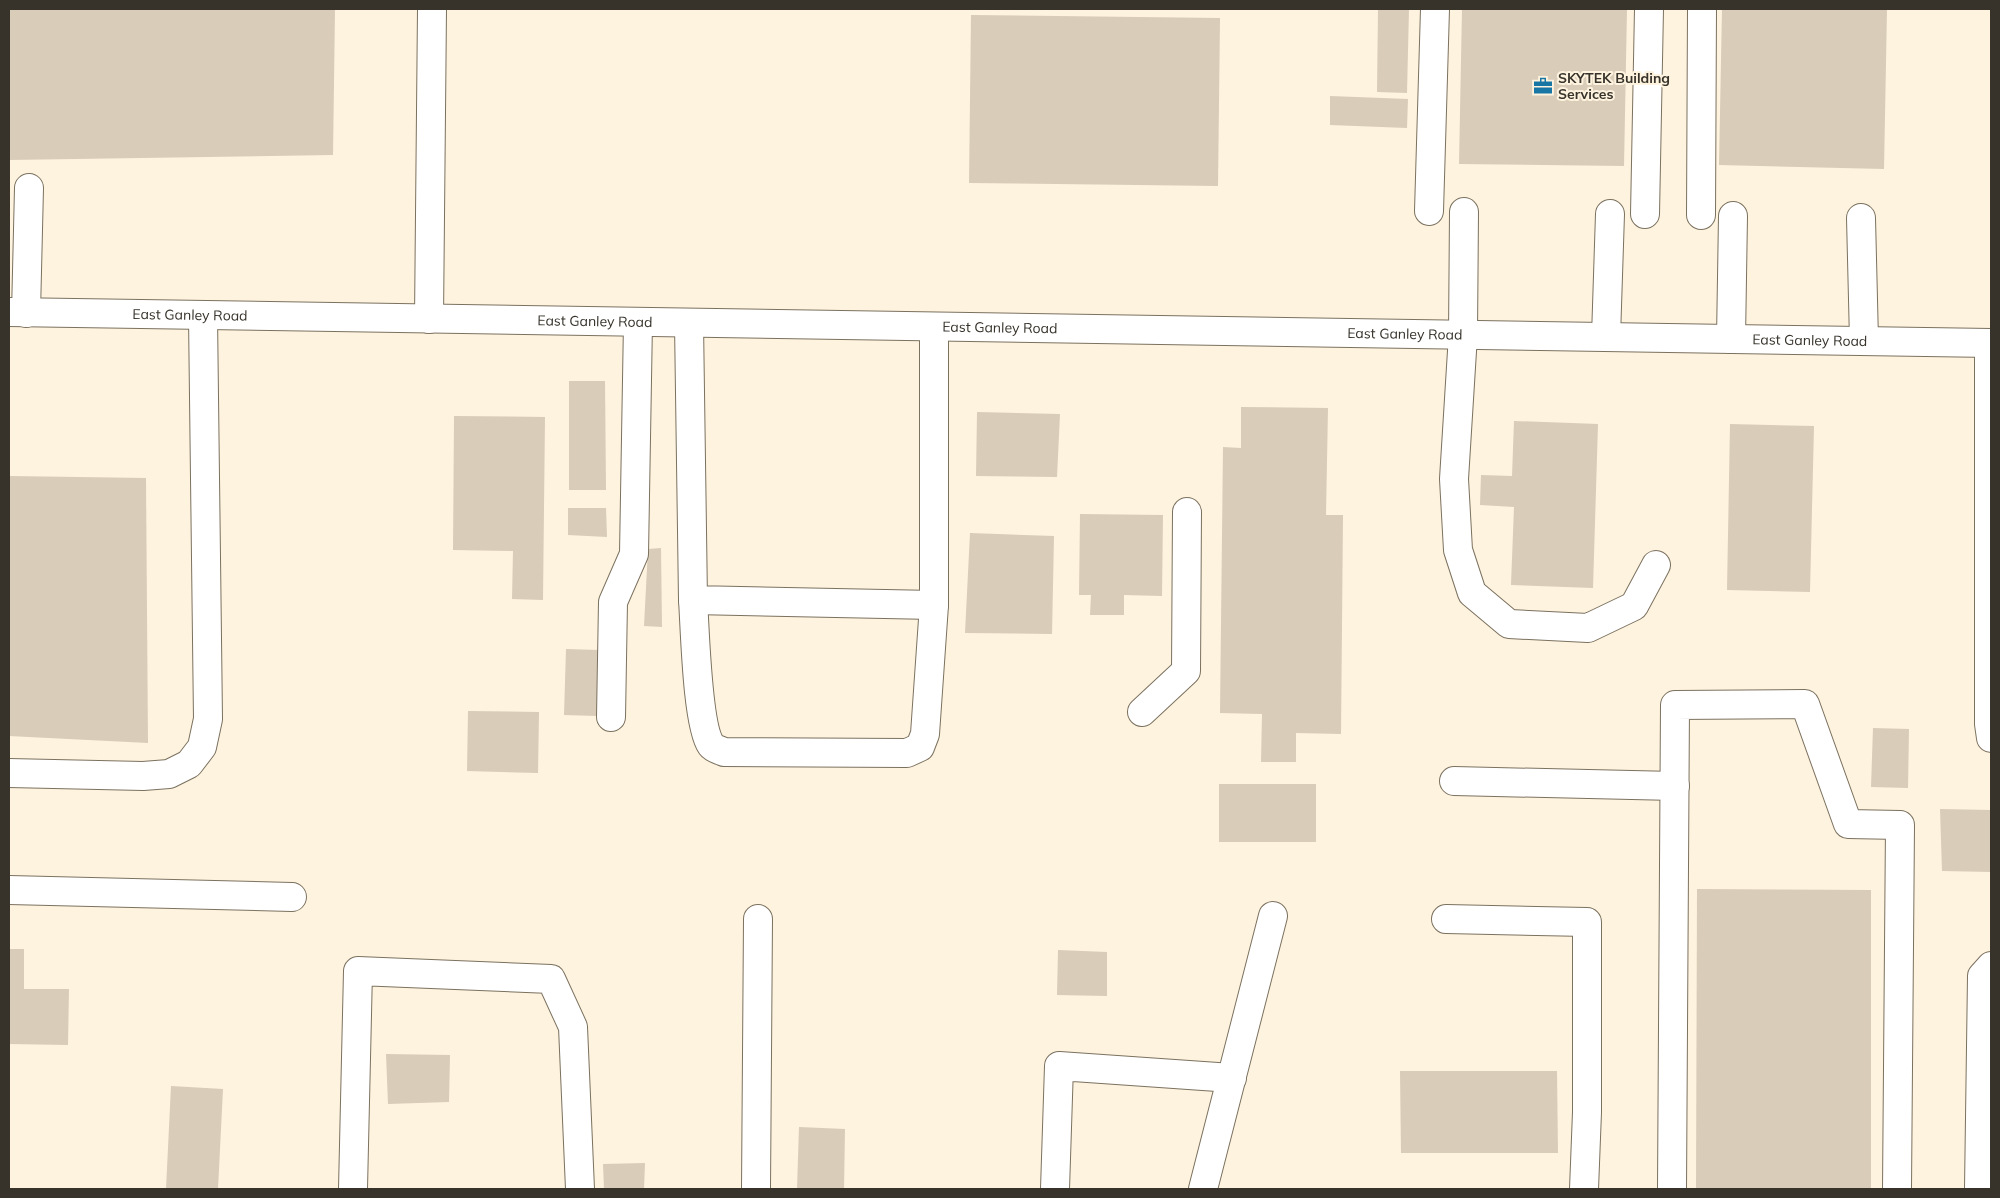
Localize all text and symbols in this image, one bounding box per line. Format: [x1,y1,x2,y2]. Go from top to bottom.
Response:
place label: SKYTEK Building Services [1558,69,1670,103]
office icon: SKYTEK Building Services [1532,75,1554,97]
street label: East Ganley Road [132,305,248,325]
street label: East Ganley Road [537,311,653,331]
street label: East Ganley Road [942,318,1058,337]
street label: East Ganley Road [1347,324,1463,344]
street label: East Ganley Road [1752,330,1867,350]

